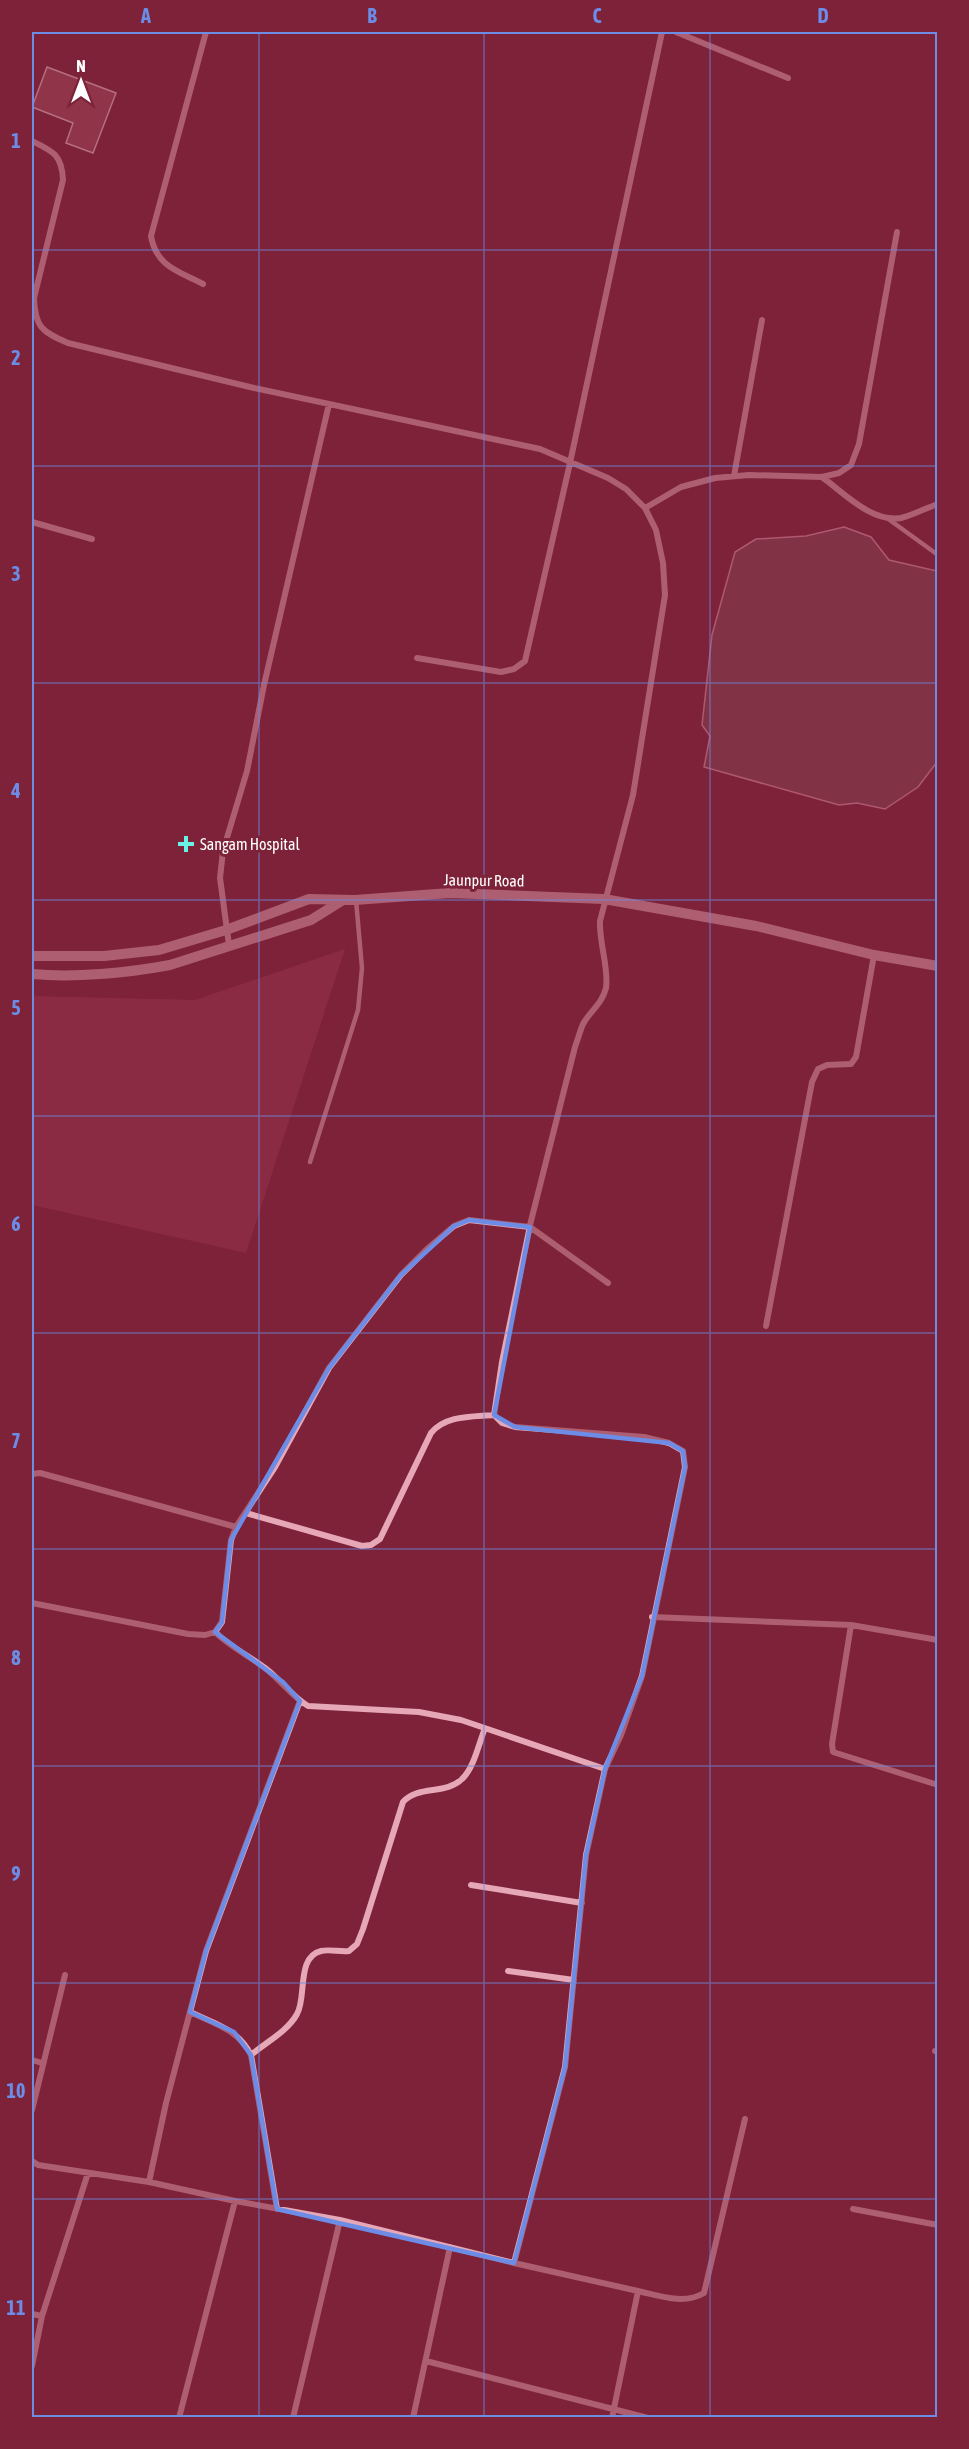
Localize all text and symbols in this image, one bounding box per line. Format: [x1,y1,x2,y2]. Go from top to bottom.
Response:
text: A [140,4,151,27]
text: B [367,4,377,27]
text: C [593,4,602,27]
text: D [817,4,829,27]
north arrow [51,51,111,111]
text: N [76,57,86,75]
text: 1 [11,129,21,152]
text: 2 [11,346,21,369]
text: 3 [11,562,21,585]
text: 4 [10,779,21,802]
marker: Sangam Hospital [177,835,195,853]
place label: Sangam Hospital [200,835,300,854]
street label: Jaunpur Road [443,870,525,891]
text: 5 [11,996,21,1019]
text: 6 [11,1212,21,1235]
text: 7 [11,1429,21,1452]
text: 8 [11,1646,21,1669]
text: 9 [11,1862,21,1885]
text: 10 [7,2079,25,2102]
text: 11 [7,2296,25,2319]

